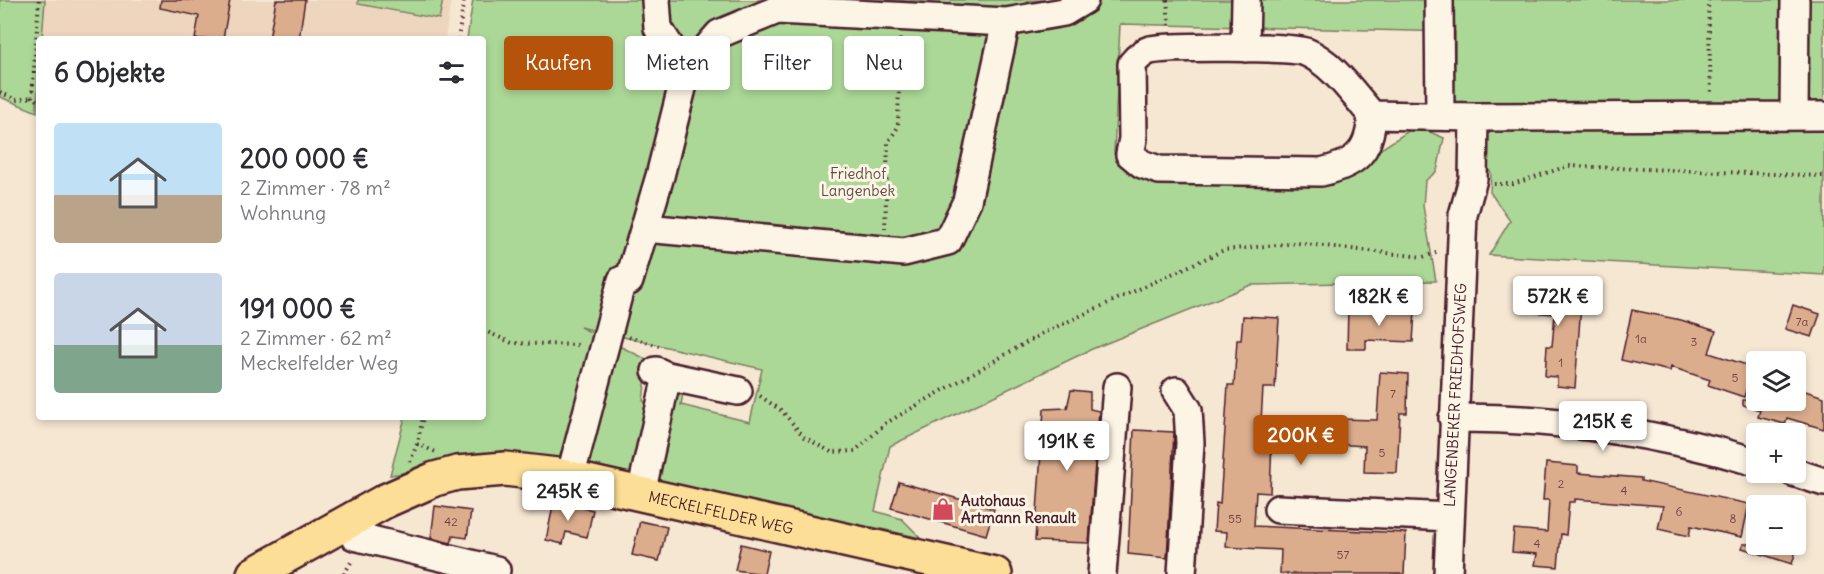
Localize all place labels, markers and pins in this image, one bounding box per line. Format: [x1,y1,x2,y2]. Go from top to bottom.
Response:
pin: 182K € [1330,276,1428,327]
pin: 572K € [1509,276,1607,327]
pin: 215K € [1554,401,1652,452]
pin: 200K € [1252,415,1350,466]
pin: 191K € [1018,421,1116,472]
pin: 245K € [519,471,617,522]
place label: Autohaus Artmann Renault [961,491,1077,527]
shop icon: Autohaus Artmann Renault [930,496,956,522]

